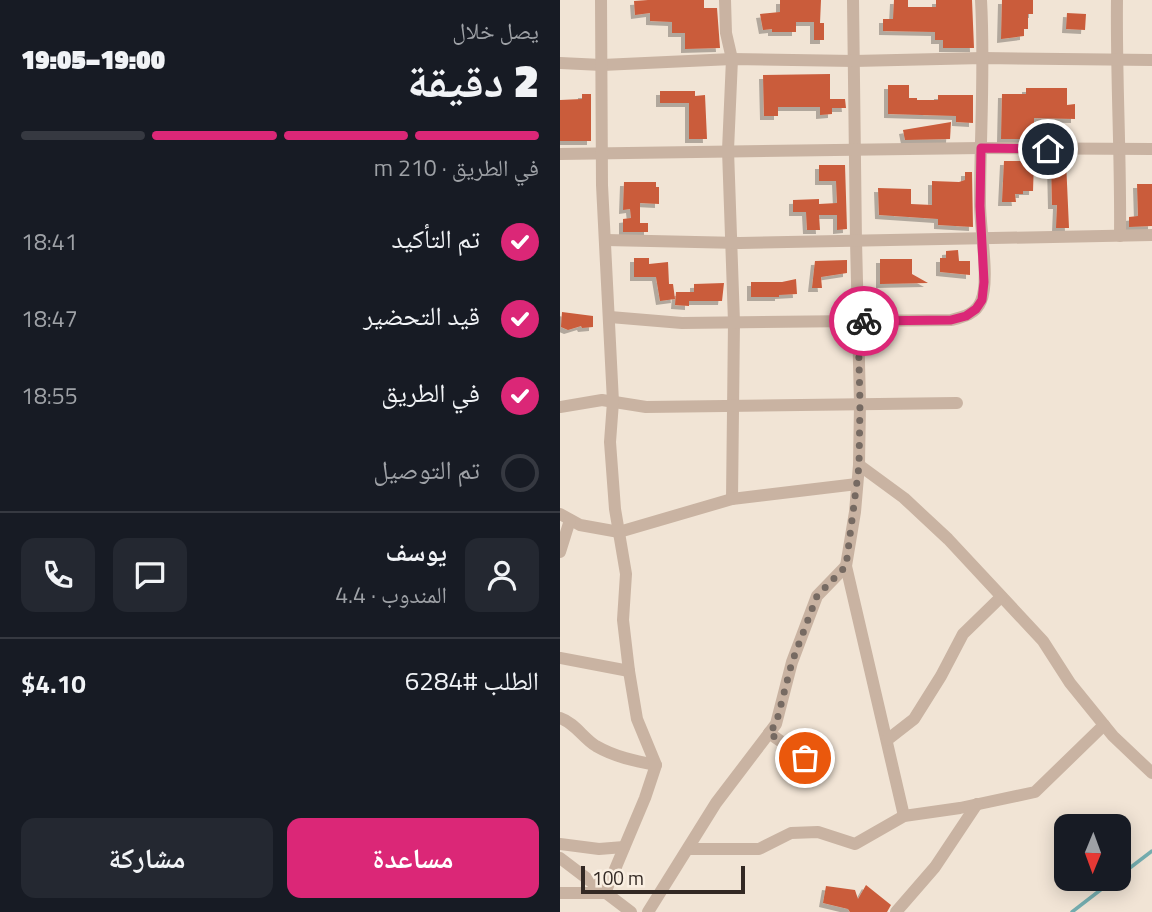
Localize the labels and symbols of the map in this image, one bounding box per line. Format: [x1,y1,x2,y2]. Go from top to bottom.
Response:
pin [1018,119,1078,179]
courier [829,286,899,356]
pin [775,728,835,788]
north arrow [1054,814,1130,891]
scale bar [581,863,746,895]

